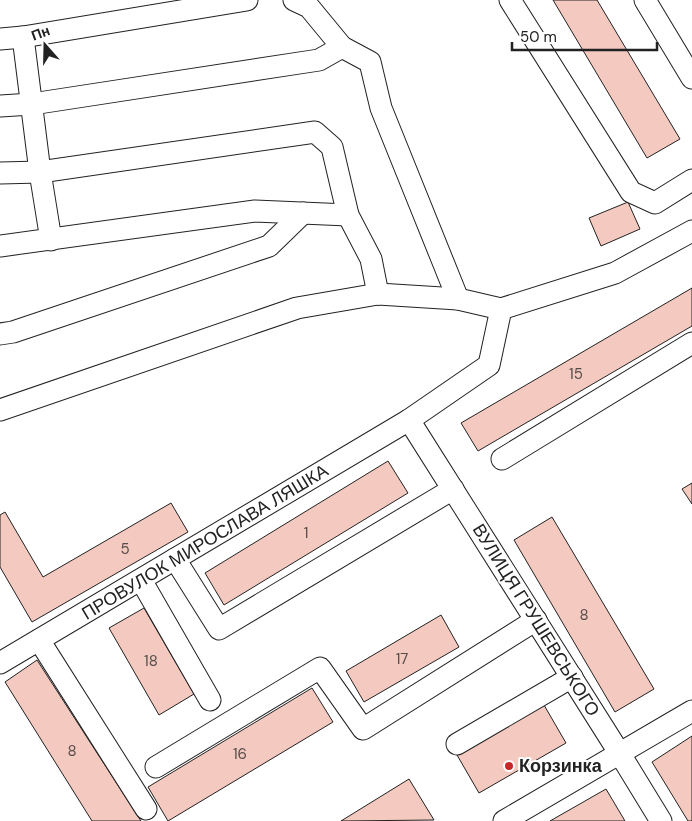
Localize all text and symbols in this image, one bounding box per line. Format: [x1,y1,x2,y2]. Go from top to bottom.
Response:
north arrow [20,20,70,70]
scale bar [512,20,657,52]
text: Пн [29,21,52,44]
text: 50 m [520,27,557,47]
house number: 15 [569,364,583,384]
street label: ПРОВУЛОК МИРОСЛАВА ЛЯШКА [77,459,333,625]
street label: ВУЛИЦЯ ГРУШЕВСЬКОГО [467,519,605,721]
house number: 1 [304,523,308,543]
house number: 5 [120,539,130,559]
house number: 8 [579,605,589,625]
house number: 17 [396,649,408,669]
house number: 18 [144,651,158,671]
house number: 8 [67,741,77,761]
house number: 16 [233,744,247,764]
place label: Корзинка [519,754,603,778]
marker: Корзинка [503,760,515,772]

